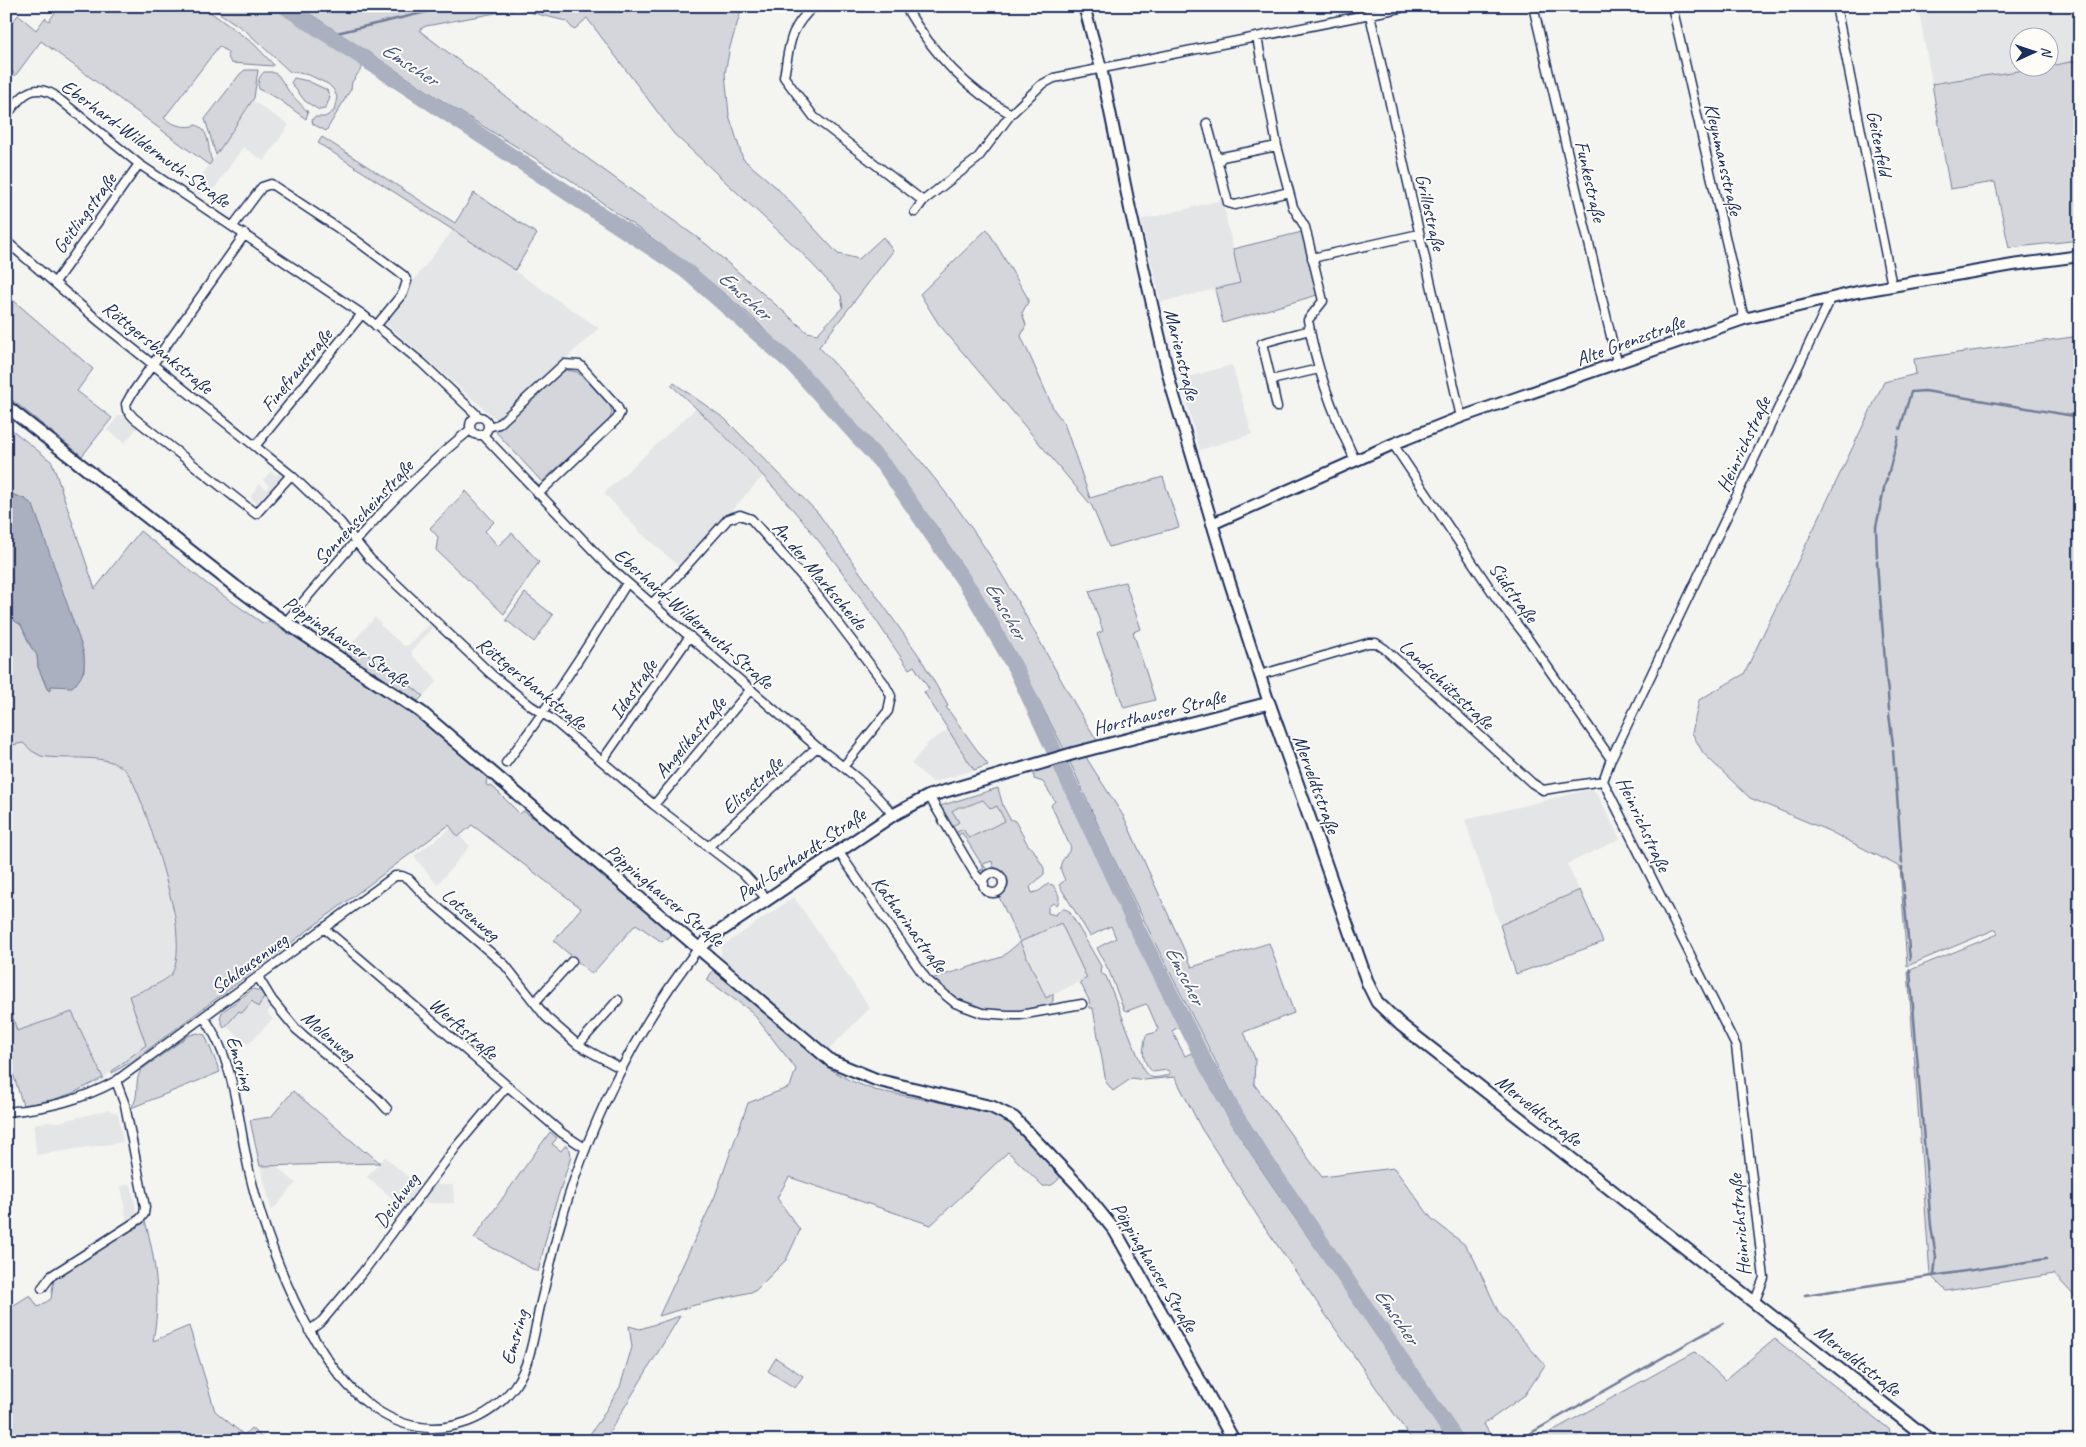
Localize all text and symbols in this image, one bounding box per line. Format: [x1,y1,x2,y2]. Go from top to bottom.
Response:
north arrow [2008,28,2058,78]
water label: Emscher [377,36,446,94]
text: N [2038,47,2055,58]
street label: Eberhard-Wildermuth-Straße [56,74,236,214]
street label: Kleynmansstraße [1698,101,1749,219]
street label: Geitenfeld [1861,108,1899,181]
street label: Funkestraße [1569,138,1612,226]
street label: Geitlingstraße [47,167,123,258]
street label: Grillostraße [1410,171,1452,254]
water label: Emscher [713,265,779,328]
street label: Röttgersbankstraße [97,295,219,401]
street label: Marienstraße [1158,306,1205,404]
street label: Alte Grenzstraße [1573,309,1689,372]
street label: Finefraustraße [255,322,339,417]
street label: Heinrichstraße [1711,391,1777,496]
street label: Sonnenscheinstraße [308,453,420,570]
street label: An der Markscheide [767,516,873,636]
street label: Eberhard-Wildermuth-Straße [609,542,780,695]
street label: Südstraße [1483,557,1545,629]
water label: Emscher [979,577,1034,646]
street label: Pöppinghauser Straße [279,590,416,694]
street label: Röttgersbankstraße [471,631,593,737]
street label: Landschützstraße [1394,634,1501,736]
street label: Idastraße [604,653,664,724]
street label: Horsthauser Straße [1090,684,1229,741]
street label: Angelikastraße [649,690,733,783]
street label: Merveldtstraße [1287,732,1346,838]
street label: Elisestraße [717,750,789,820]
street label: Heinrichstraße [1611,773,1677,877]
street label: Paul-Gerhardt-Straße [732,801,872,907]
street label: Pöppinghauser Straße [600,839,730,953]
street label: Katharinastraße [866,871,954,979]
street label: Lotsenweg [437,882,506,948]
street label: Schleusenweg [206,927,293,1000]
water label: Emscher [1159,941,1212,1012]
street label: Werftstraße [424,992,504,1066]
street label: Molenweg [296,1005,362,1066]
street label: Emsring [220,1033,261,1095]
street label: Merveldtstraße [1490,1069,1588,1153]
street label: Deichweg [368,1167,425,1233]
street label: Heinrichstraße [1722,1172,1756,1277]
street label: Pöppinghauser Straße [1106,1198,1204,1338]
water label: Emscher [1369,1283,1427,1352]
street label: Emsring [495,1305,535,1367]
street label: Merveldtstraße [1809,1319,1907,1403]

